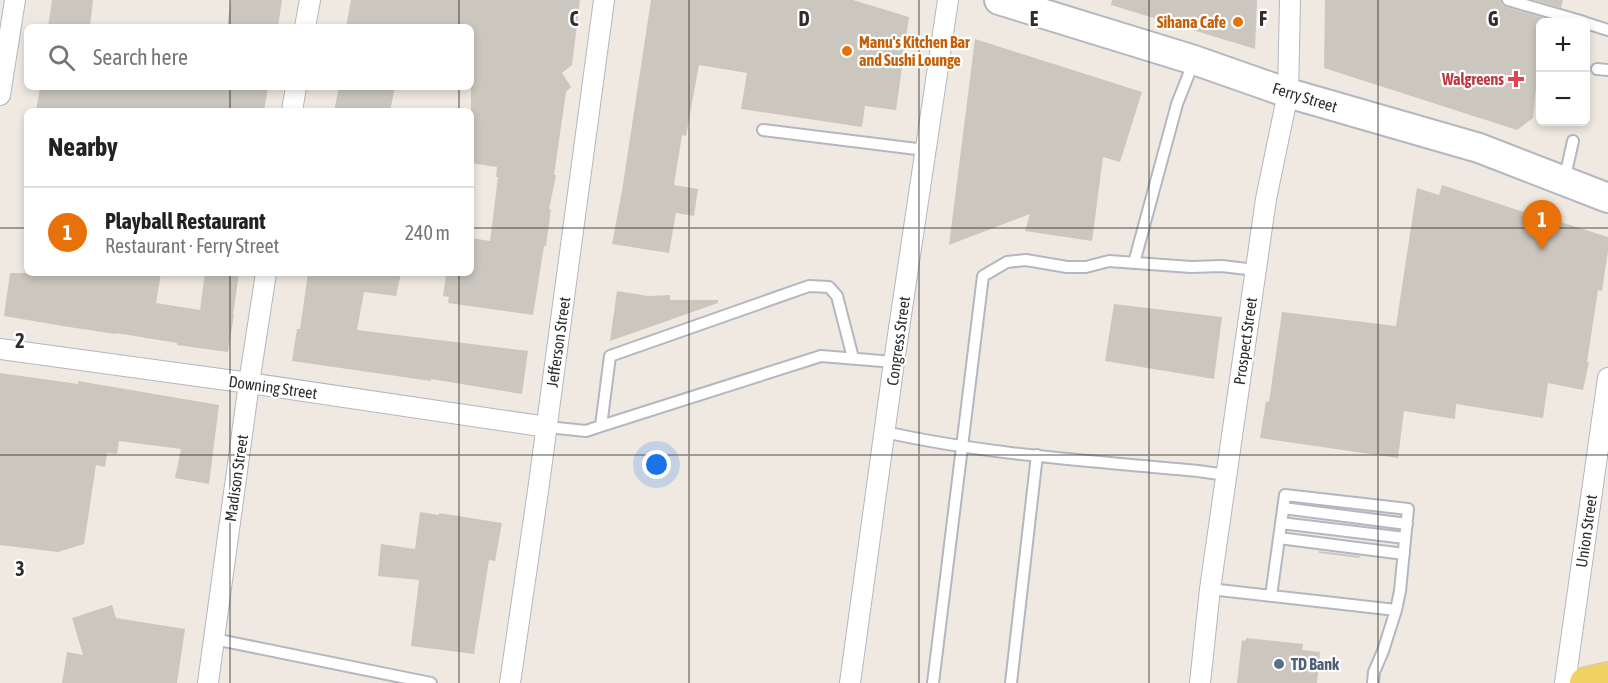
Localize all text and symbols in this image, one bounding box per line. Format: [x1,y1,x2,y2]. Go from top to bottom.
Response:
text: C [570,7,579,30]
text: D [798,7,810,30]
text: E [1030,7,1039,30]
text: F [1259,7,1267,30]
text: G [1488,7,1499,30]
place label: Sihana Cafe [1157,13,1226,31]
marker: Sihana Cafe [1231,15,1245,29]
map controls [1536,18,1590,126]
button: + [1536,18,1590,72]
search box [24,24,474,90]
place label: Manu's Kitchen Bar and Sushi Lounge [859,33,970,69]
icon: search [45,41,78,74]
text: Search here [93,44,188,70]
marker: Manu's Kitchen Bar and Sushi Lounge [840,44,854,58]
place label: Walgreens [1441,70,1504,88]
marker: Walgreens [1509,72,1523,86]
button: − [1536,72,1590,126]
street label: Ferry Street [1270,79,1340,116]
text: Nearby [48,132,118,162]
pin: 1 [1522,200,1562,250]
text: Playball Restaurant [105,208,265,234]
text: 1 [63,221,72,244]
text: 240 m [405,221,450,244]
text: Restaurant · Ferry Street [105,234,279,257]
street label: Jefferson Street [543,295,573,388]
street label: Congress Street [883,295,914,387]
street label: Prospect Street [1230,296,1261,386]
text: 2 [15,329,25,352]
street label: Downing Street [227,372,319,403]
street label: Madison Street [221,433,251,523]
your location [642,450,671,479]
street label: Union Street [1572,493,1600,569]
text: 3 [15,557,25,580]
place label: TD Bank [1291,655,1340,673]
marker: TD Bank [1272,657,1286,671]

